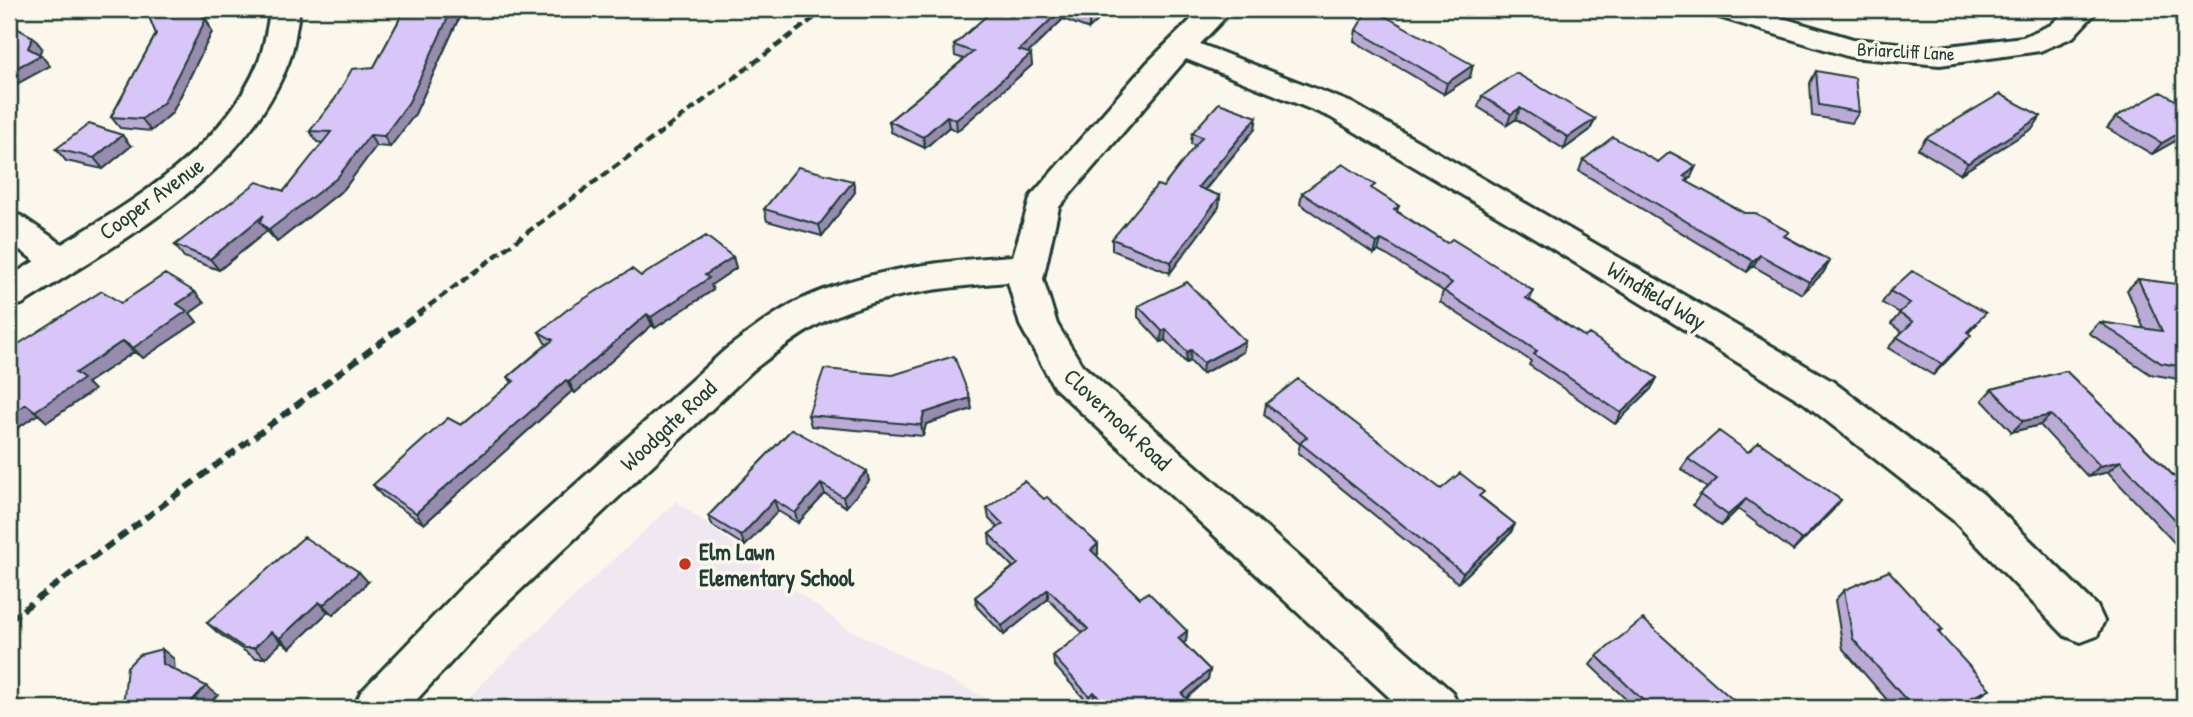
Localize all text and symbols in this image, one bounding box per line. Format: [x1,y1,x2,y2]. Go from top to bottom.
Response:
street label: Briarcliff Lane [1857,35,1956,67]
street label: Cooper Avenue [92,149,210,247]
street label: Windfield Way [1602,253,1712,337]
street label: Clovernook Road [1057,361,1179,477]
street label: Woodgate Road [613,372,723,478]
place label: Elm Lawn Elementary School [699,536,855,594]
marker: Elm Lawn Elementary School [677,556,693,572]

